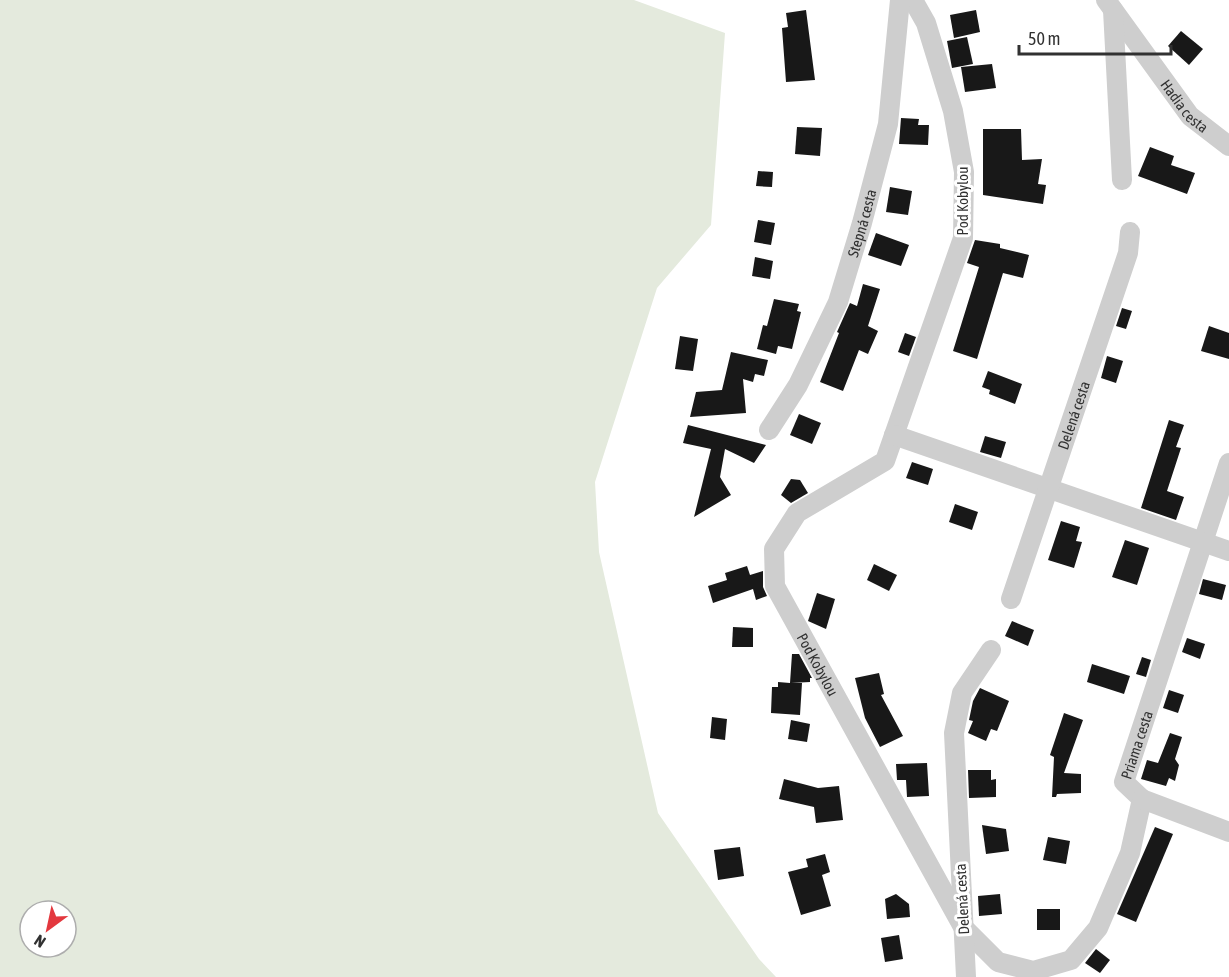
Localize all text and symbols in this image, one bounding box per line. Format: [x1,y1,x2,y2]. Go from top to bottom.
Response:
scale bar [1019,18,1170,56]
text: 50 m [1028,28,1060,49]
street label: Hadia cesta [1158,76,1212,136]
street label: Pod Kobylou [954,167,971,235]
street label: Stepná cesta [844,187,879,259]
street label: Delená cesta [1054,379,1093,452]
street label: Pod Kobylou [794,630,842,699]
street label: Priama cesta [1117,708,1155,781]
street label: Delená cesta [952,863,972,935]
north arrow [18,899,78,959]
text: N [31,931,49,952]

